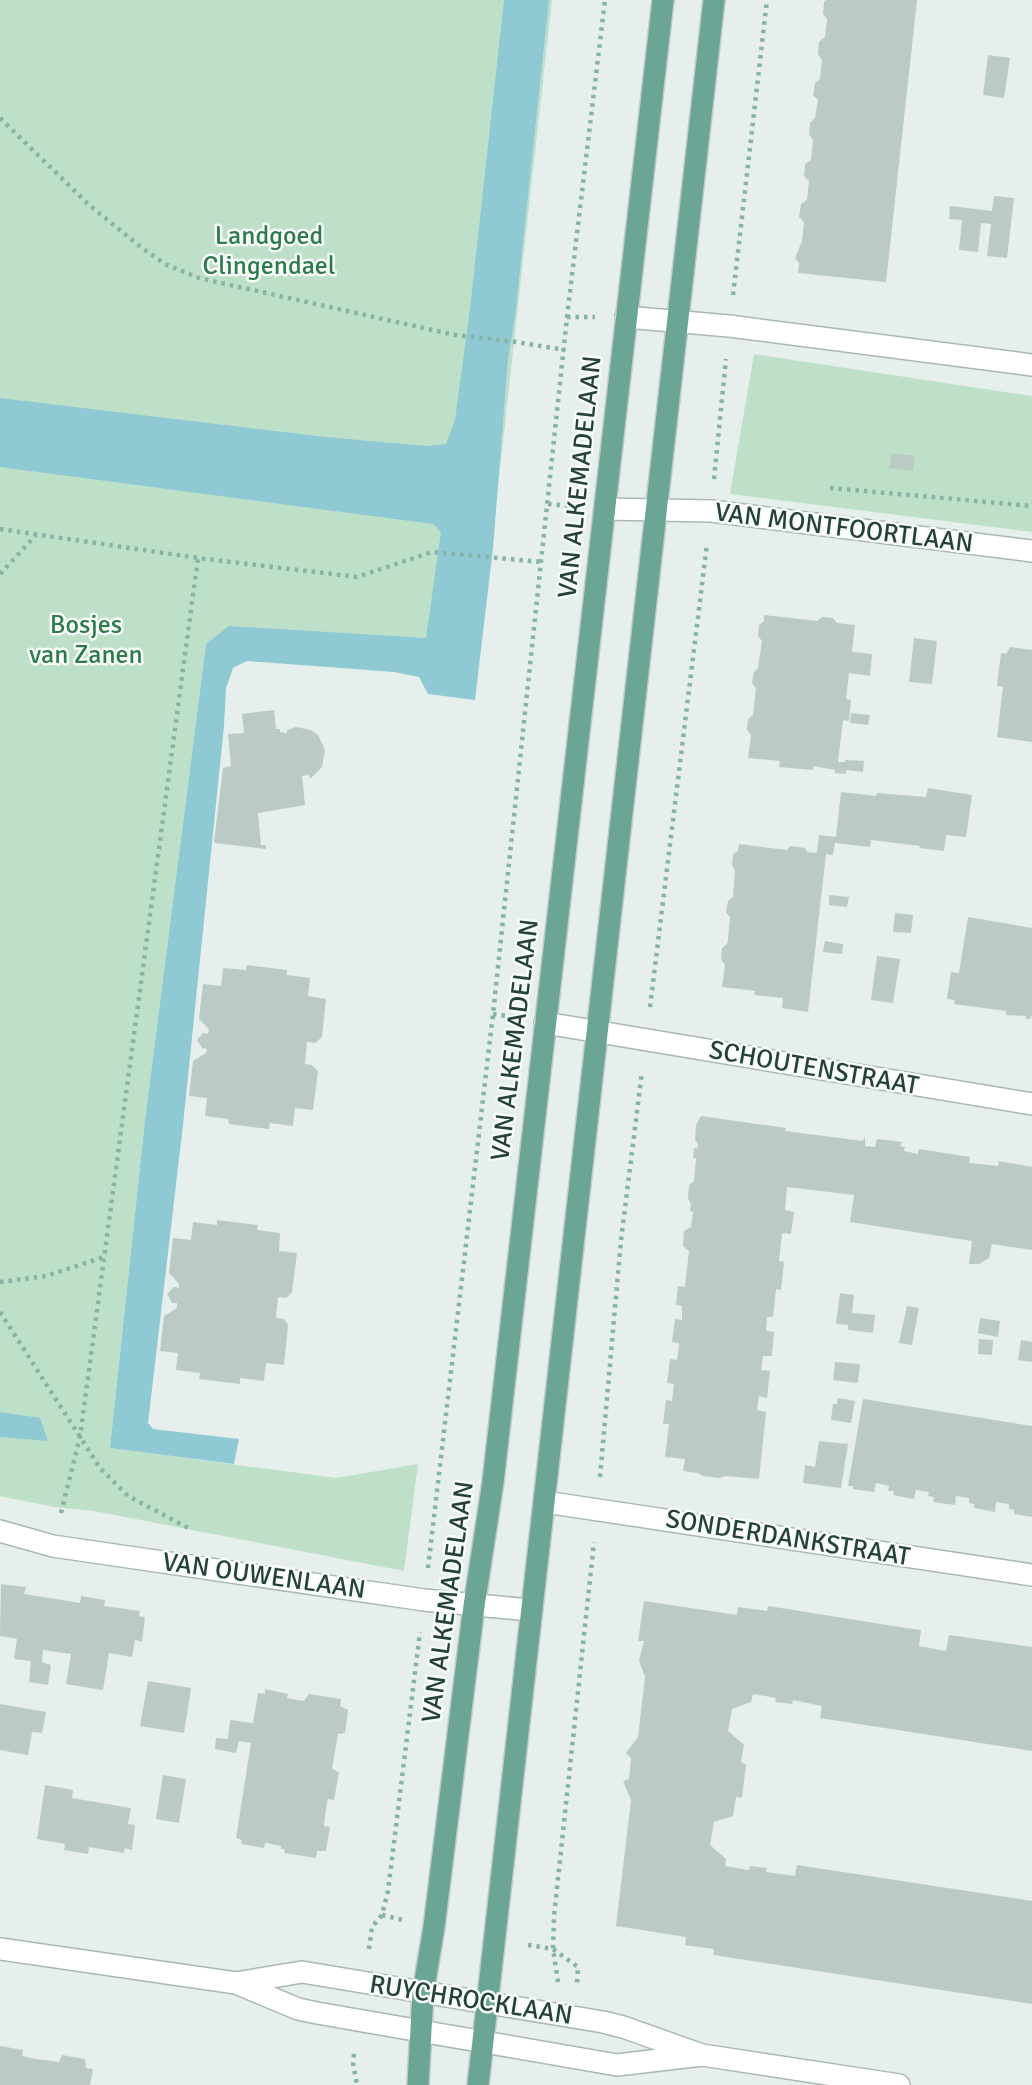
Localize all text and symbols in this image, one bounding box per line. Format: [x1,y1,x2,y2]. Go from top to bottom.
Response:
park label: Landgoed Clingendael [203,220,335,282]
street label: VAN ALKEMADELAAN [551,354,609,600]
street label: VAN MONTFOORTLAAN [713,496,975,560]
park label: Bosjes van Zanen [29,609,143,671]
street label: VAN ALKEMADELAAN [484,917,546,1163]
street label: SCHOUTENSTRAAT [707,1034,922,1102]
street label: VAN ALKEMADELAAN [415,1479,481,1725]
street label: SONDERDANKSTRAAT [663,1503,913,1573]
street label: VAN OUWENLAAN [160,1546,368,1606]
street label: RUYCHROCKLAAN [367,1968,575,2032]

